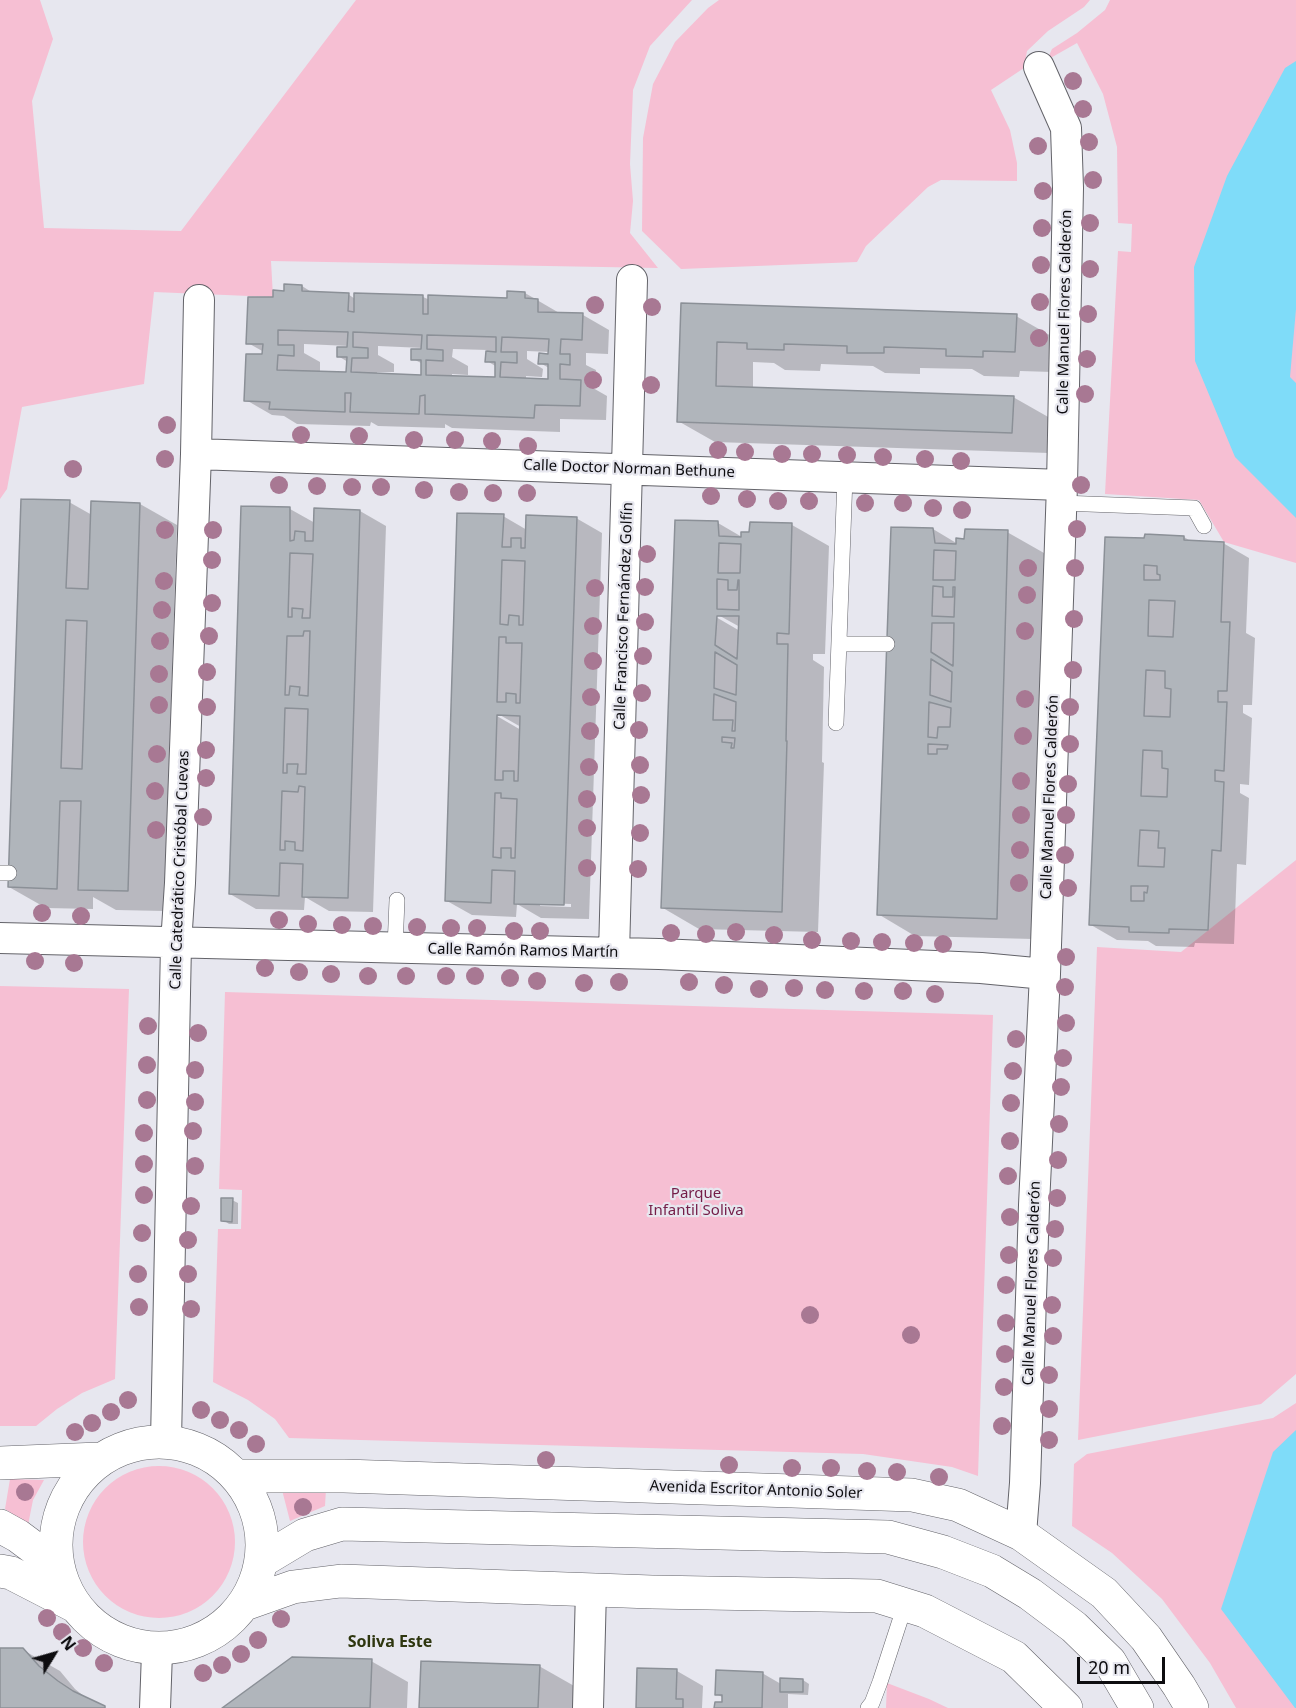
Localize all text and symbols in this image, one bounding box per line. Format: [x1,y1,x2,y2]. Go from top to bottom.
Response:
street label: Calle Manuel Flores Calderón [1054,210,1076,414]
street label: Calle Doctor Norman Bethune [523,456,735,482]
street label: Calle Francisco Fernández Golfín [611,502,637,730]
street label: Calle Manuel Flores Calderón [1037,694,1063,900]
street label: Calle Catedrático Cristóbal Cuevas [167,750,193,990]
street label: Calle Ramón Ramos Martín [428,940,618,962]
street label: Calle Manuel Flores Calderón [1019,1180,1045,1386]
park label: Parque Infantil Soliva [648,1185,744,1220]
street label: Avenida Escritor Antonio Soler [649,1477,863,1503]
north arrow [24,1624,84,1684]
text: N [56,1631,81,1655]
district label: Soliva Este [348,1632,432,1652]
scale bar [1080,1645,1168,1683]
text: 20 m [1088,1655,1130,1679]

